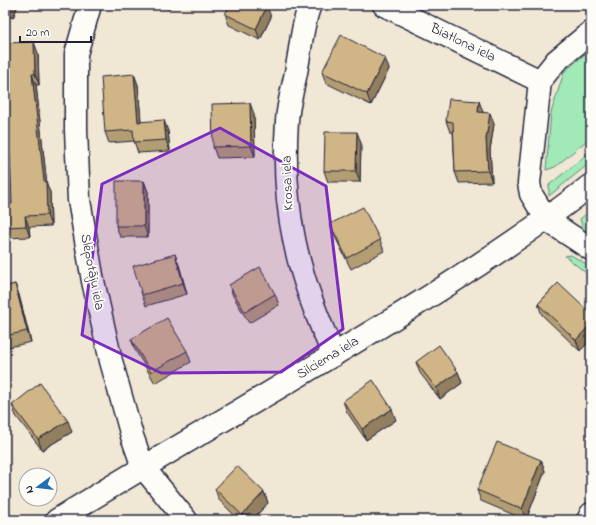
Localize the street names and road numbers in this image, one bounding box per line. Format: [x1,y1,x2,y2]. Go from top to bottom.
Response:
street label: Biatlona iela [426,18,499,68]
street label: Krosa iela [277,155,299,211]
street label: Slēpotāju iela [74,232,110,312]
street label: Silciema iela [293,331,363,385]

